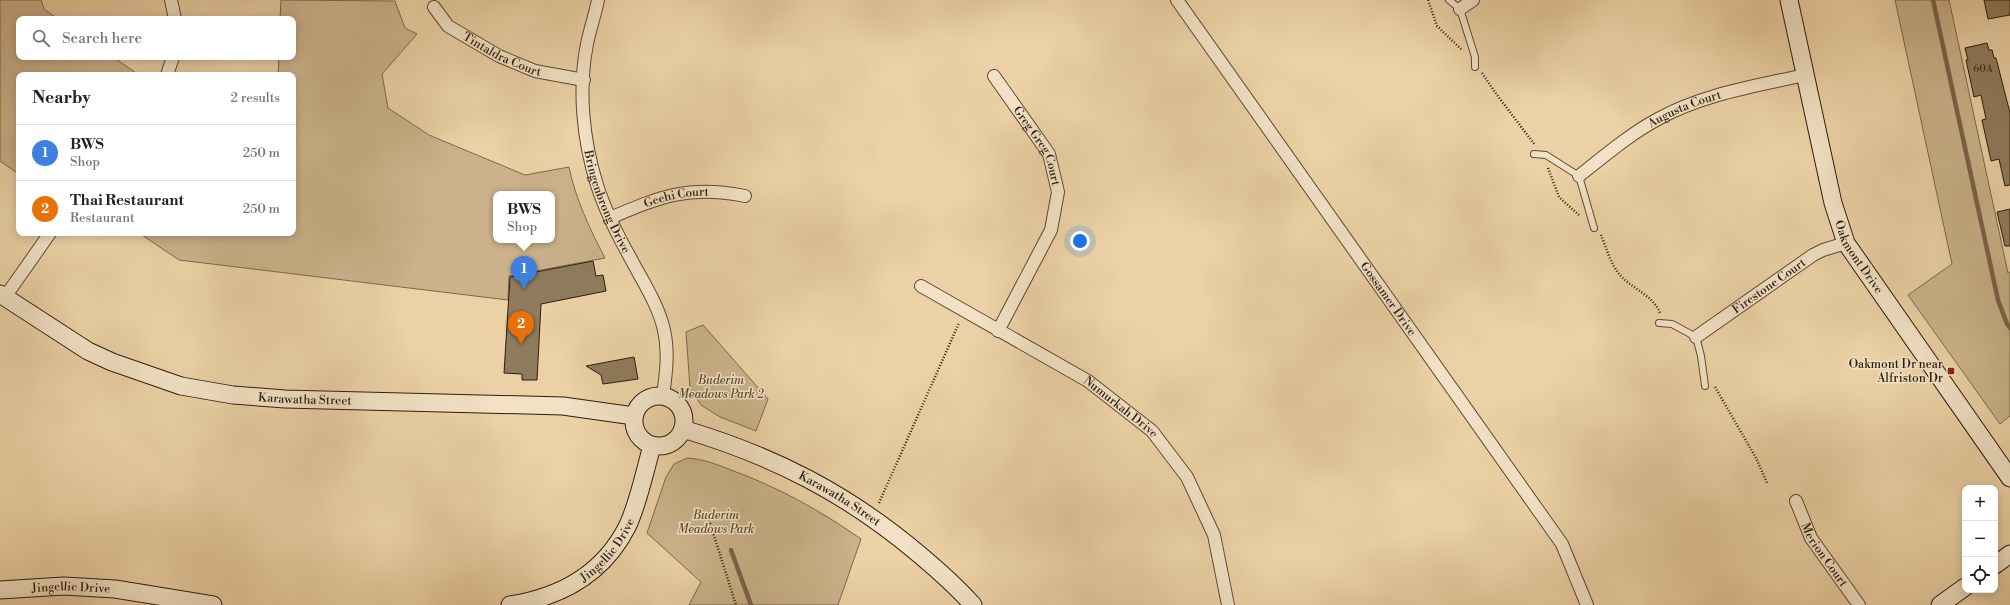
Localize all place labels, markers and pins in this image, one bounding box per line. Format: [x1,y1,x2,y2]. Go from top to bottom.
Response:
pin: 1 [511,256,537,289]
pin: 2 [508,311,534,344]
place label: Oakmont Dr near Alfriston Dr [1849,357,1943,386]
marker: Oakmont Dr near Alfriston Dr [1946,366,1956,376]

